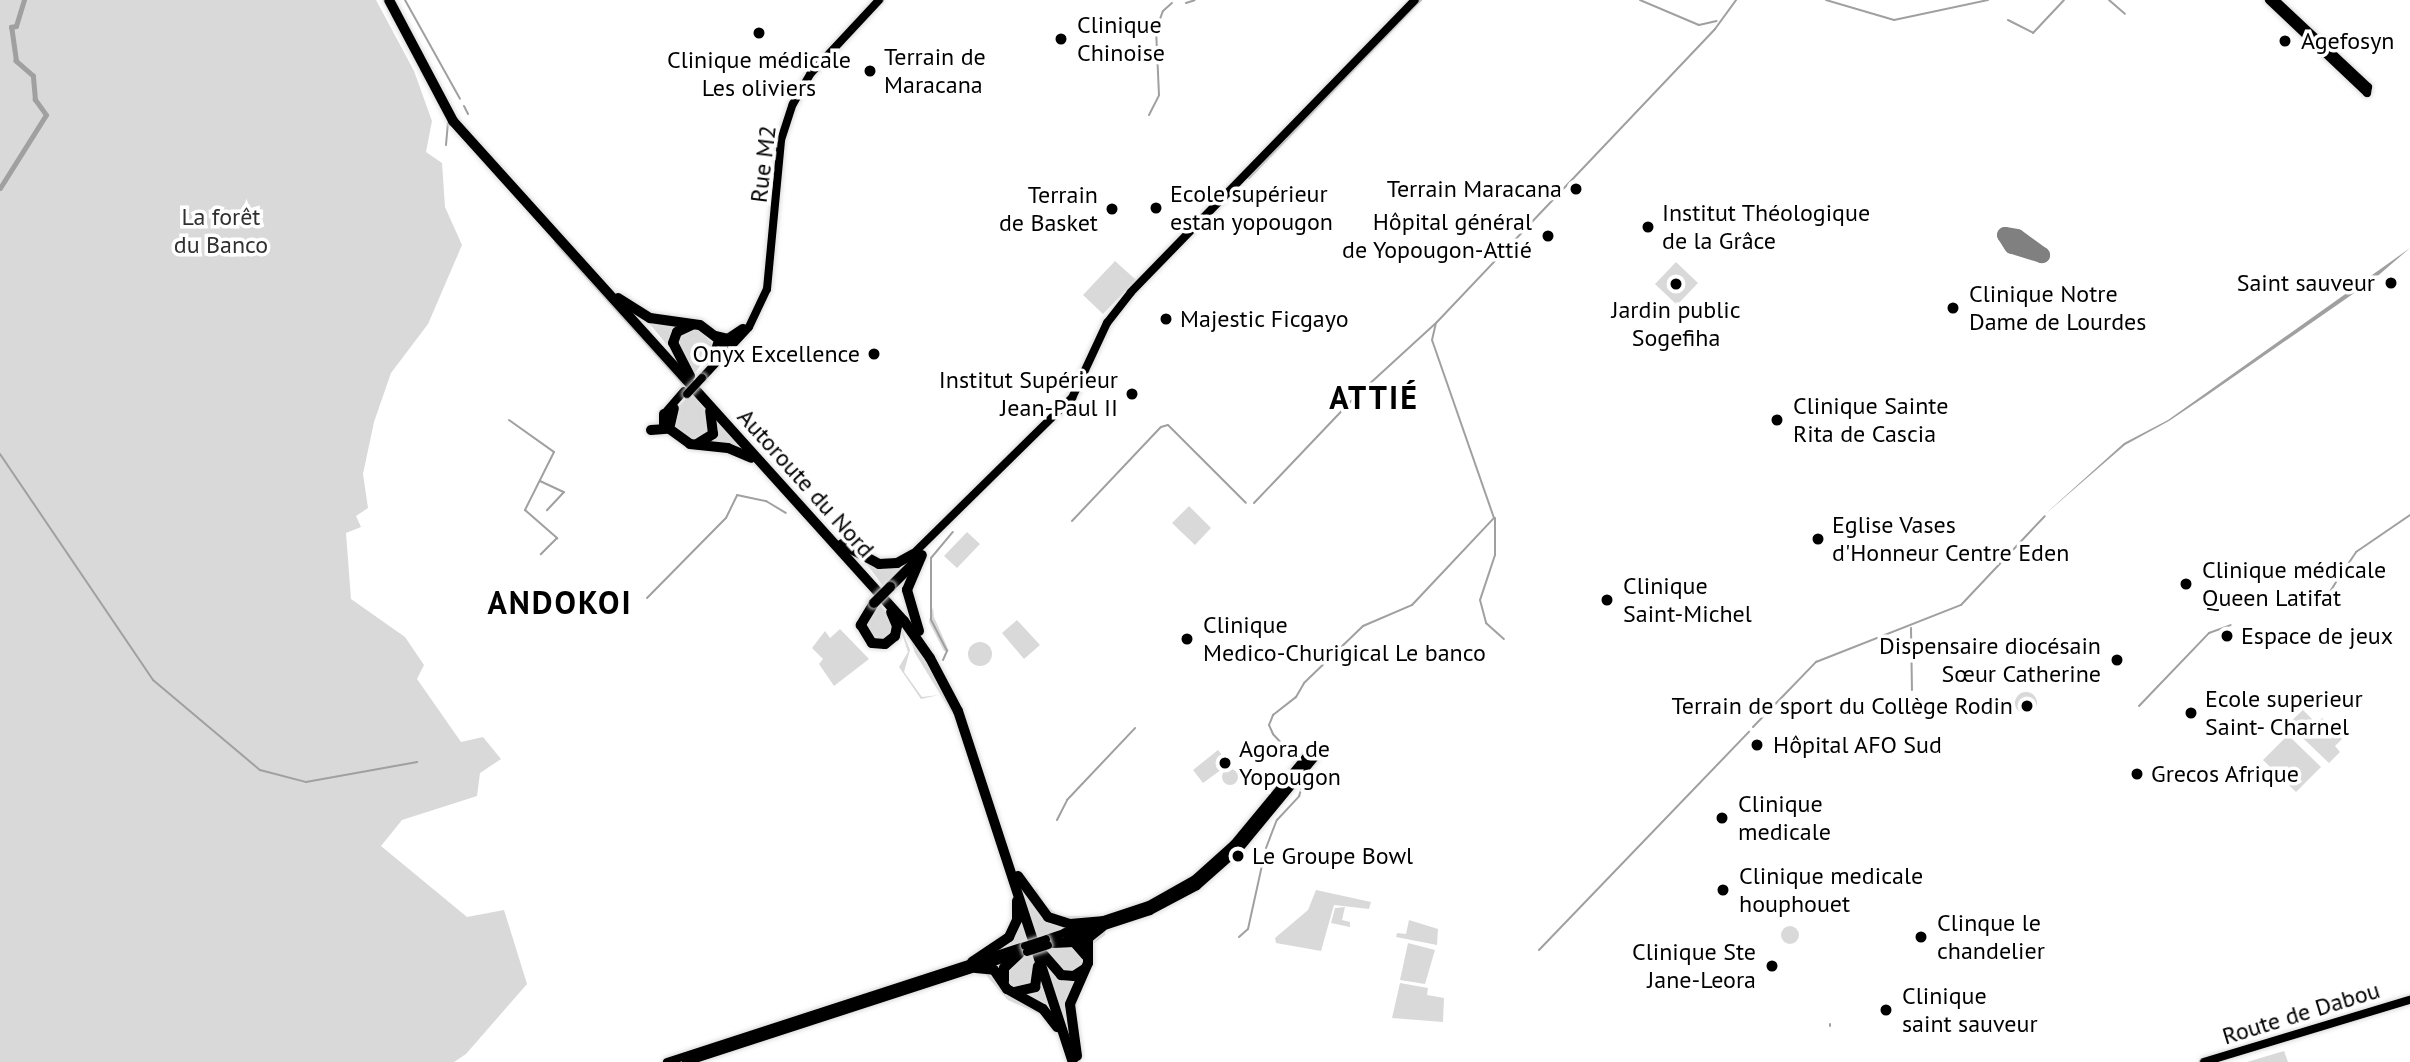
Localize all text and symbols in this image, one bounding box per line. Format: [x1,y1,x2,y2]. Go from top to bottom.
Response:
place label: Clinique Chinoise [1077,11,1165,67]
marker: Clinique médicale Les oliviers [749,23,769,43]
place label: Agefosyn [2301,27,2394,55]
marker: Clinique Chinoise [1051,29,1071,49]
marker: Agefosyn [2275,31,2295,51]
place label: Terrain de Maracana [884,43,986,99]
place label: Clinique médicale Les oliviers [667,46,851,102]
marker: Terrain de Maracana [862,63,878,79]
street label: Rue M2 [744,124,782,204]
place label: Terrain Maracana [1387,175,1562,203]
place label: Ecole supérieur estan yopougon [1170,180,1333,236]
place label: Terrain de Basket [999,181,1098,237]
marker: Terrain Maracana [1568,181,1584,197]
place label: Institut Théologique de la Grâce [1662,199,1871,255]
marker: Ecole supérieur estan yopougon [1148,200,1164,216]
marker: Terrain de Basket [1104,201,1120,217]
park label: La forêt du Banco [174,203,268,259]
place label: Hôpital général de Yopougon-Attié [1341,208,1532,264]
marker: Institut Théologique de la Grâce [1640,219,1656,235]
marker: Hôpital général de Yopougon-Attié [1538,226,1558,246]
place label: Saint sauveur [2237,269,2375,297]
marker: Saint sauveur [2381,273,2401,293]
marker: Jardin public Sogefiha [1668,276,1684,292]
place label: Clinique Notre Dame de Lourdes [1969,280,2146,336]
place label: Jardin public Sogefiha [1611,296,1741,352]
marker: Clinique Notre Dame de Lourdes [1943,298,1963,318]
place label: Majestic Ficgayo [1180,305,1349,333]
marker: Majestic Ficgayo [1158,311,1174,327]
place label: Onyx Excellence [692,340,860,368]
marker: Onyx Excellence [866,346,882,362]
place label: Institut Supérieur Jean-Paul II [939,366,1118,422]
district label: ATTIÉ [1330,378,1418,416]
marker: Institut Supérieur Jean-Paul II [1124,386,1140,402]
place label: Clinique Sainte Rita de Cascia [1793,392,1948,448]
street label: Autoroute du Nord [732,403,880,563]
marker: Clinique Sainte Rita de Cascia [1767,410,1787,430]
place label: Eglise Vases d'Honneur Centre Eden [1832,511,2069,567]
marker: Eglise Vases d'Honneur Centre Eden [1810,531,1826,547]
place label: Clinique médicale Queen Latifat [2202,556,2386,612]
place label: Clinique Saint-Michel [1623,572,1752,628]
marker: Clinique médicale Queen Latifat [2176,574,2196,594]
district label: ANDOKOI [488,583,632,621]
marker: Clinique Saint-Michel [1597,590,1617,610]
place label: Clinique Medico-Churigical Le banco [1203,611,1486,667]
place label: Espace de jeux [2241,622,2393,650]
marker: Espace de jeux [2219,628,2235,644]
marker: Clinique Medico-Churigical Le banco [1177,629,1197,649]
place label: Dispensaire diocésain Sœur Catherine [1879,632,2101,688]
marker: Dispensaire diocésain Sœur Catherine [2107,650,2127,670]
place label: Ecole superieur Saint- Charnel [2205,685,2363,741]
place label: Terrain de sport du Collège Rodin [1672,692,2013,720]
marker: Terrain de sport du Collège Rodin [2019,698,2035,714]
marker: Ecole superieur Saint- Charnel [2183,705,2199,721]
place label: Hôpital AFO Sud [1773,731,1943,759]
place label: Agora de Yopougon [1239,735,1341,791]
marker: Hôpital AFO Sud [1747,735,1767,755]
marker: Agora de Yopougon [1217,755,1233,771]
place label: Grecos Afrique [2151,760,2300,788]
marker: Grecos Afrique [2129,766,2145,782]
place label: Clinique medicale [1738,790,1831,846]
marker: Clinique medicale [1712,808,1732,828]
place label: Le Groupe Bowl [1252,842,1413,870]
marker: Le Groupe Bowl [1230,848,1246,864]
place label: Clinique medicale houphouet [1739,862,1923,918]
marker: Clinique medicale houphouet [1713,880,1733,900]
place label: Clinque le chandelier [1937,909,2045,965]
marker: Clinque le chandelier [1911,927,1931,947]
place label: Clinique Ste Jane-Leora [1632,938,1756,994]
marker: Clinique Ste Jane-Leora [1762,956,1782,976]
street label: Route de Dabou [2219,975,2383,1051]
place label: Clinique saint sauveur [1902,982,2038,1038]
marker: Clinique saint sauveur [1876,1000,1896,1020]

